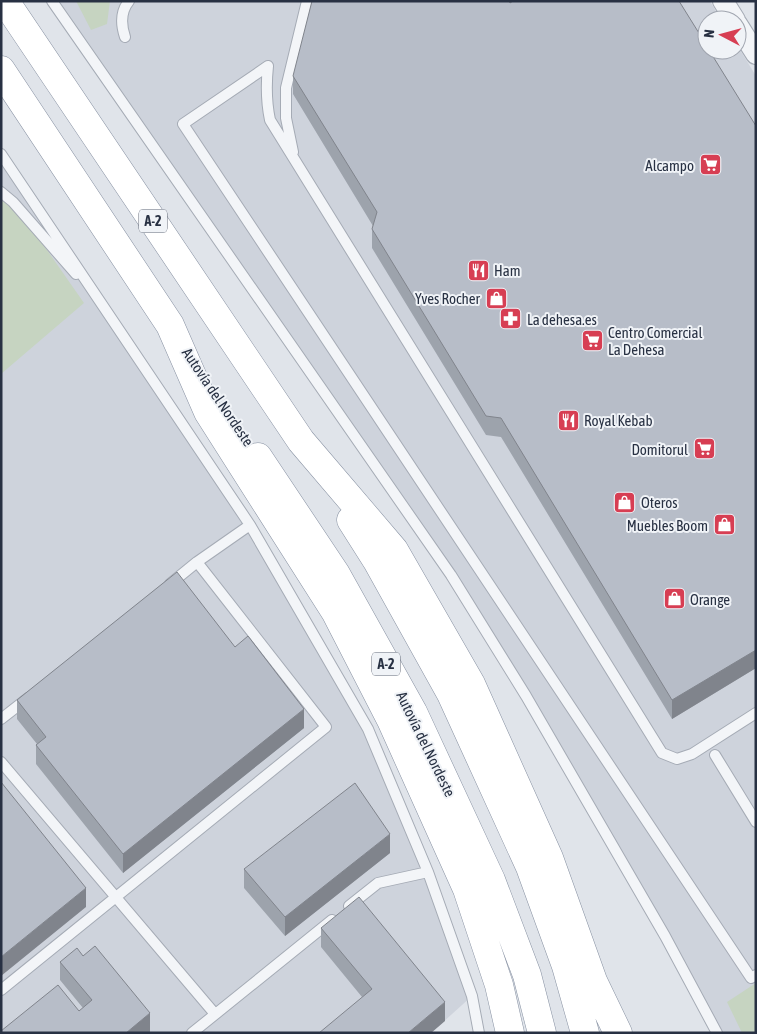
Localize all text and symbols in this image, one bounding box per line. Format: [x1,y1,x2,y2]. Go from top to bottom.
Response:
north arrow [697,10,747,60]
text: N [701,29,717,39]
supermarket icon: Alcampo [698,153,722,177]
place label: Alcampo [645,157,694,174]
road number: A-2 [139,210,167,232]
restaurant icon: Ham [466,258,490,282]
place label: Ham [494,262,521,279]
shop icon: Yves Rocher [484,286,508,310]
place label: Yves Rocher [415,290,481,307]
pharmacy icon: La dehesa.es [499,307,523,331]
place label: La dehesa.es [527,311,597,328]
place label: Centro Comercial La Dehesa [608,324,702,358]
supermarket icon: Centro Comercial La Dehesa [580,329,604,353]
street label: Autovía del Nordeste [179,345,257,449]
restaurant icon: Royal Kebab [556,408,580,432]
place label: Royal Kebab [584,412,653,429]
supermarket icon: Domitorul [692,437,716,461]
place label: Domitorul [631,441,688,458]
shop icon: Oteros [613,490,637,514]
place label: Oteros [641,494,678,511]
shop icon: Muebles Boom [712,513,736,537]
place label: Muebles Boom [627,517,708,534]
shop icon: Orange [662,587,686,611]
place label: Orange [690,591,730,608]
road number: A-2 [372,652,400,676]
street label: Autovía del Nordeste [393,689,459,799]

